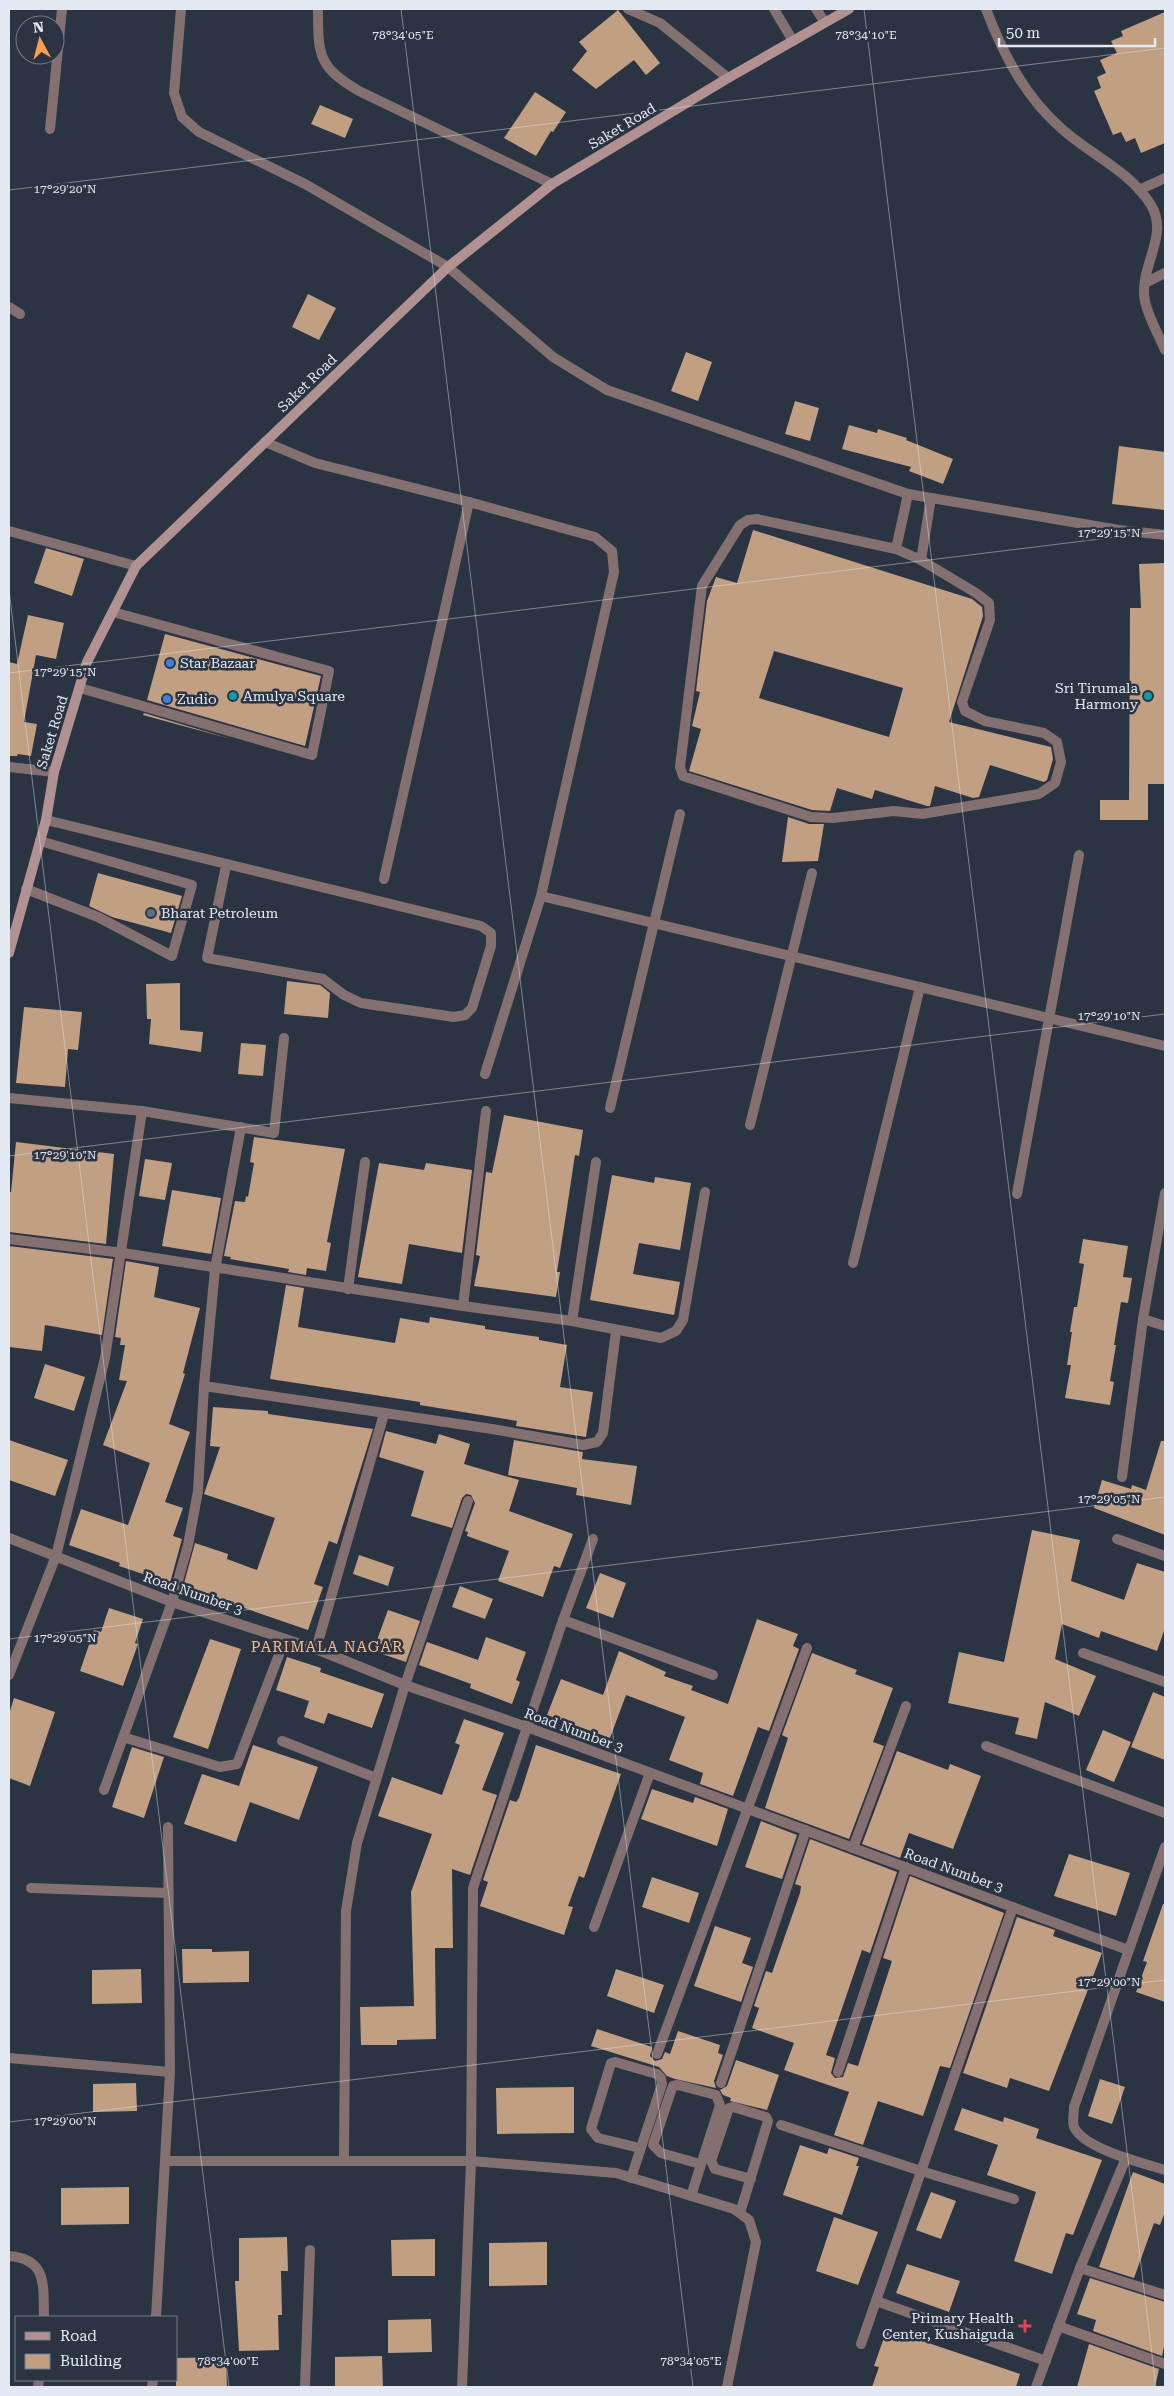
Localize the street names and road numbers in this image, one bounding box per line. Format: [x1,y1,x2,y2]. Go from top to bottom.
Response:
street label: Saket Road [585,100,659,152]
street label: Saket Road [274,351,340,415]
street label: Saket Road [33,693,71,771]
street label: Road Number 3 [141,1568,245,1618]
street label: Road Number 3 [522,1705,626,1755]
street label: Road Number 3 [902,1845,1006,1895]

